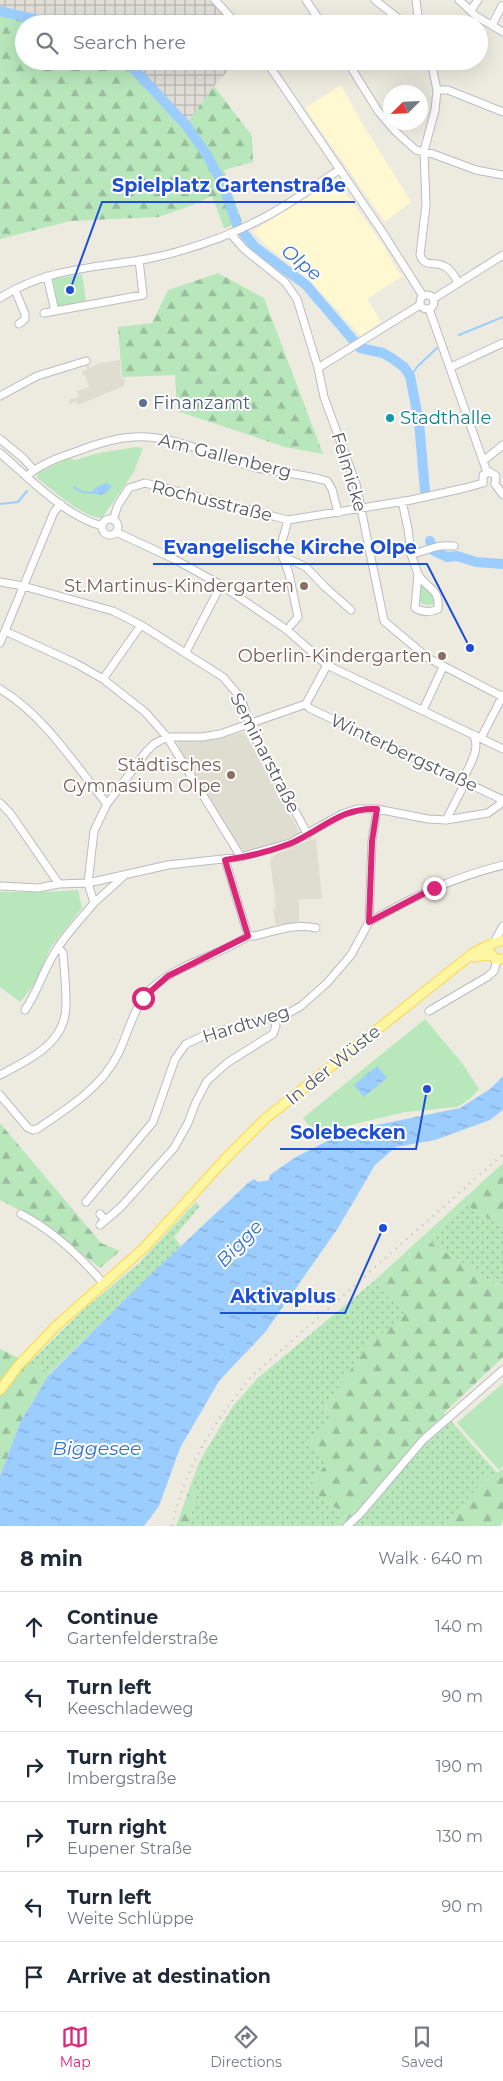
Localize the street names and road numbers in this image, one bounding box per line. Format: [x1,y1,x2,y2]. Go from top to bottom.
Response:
street label: Am Gallenberg [156,429,294,483]
street label: Felmicke [326,430,372,515]
street label: Rochusstraße [149,475,275,527]
street label: Seminarstraße [225,689,305,817]
street label: Winterbergstraße [327,709,481,797]
street label: Hardtweg [200,1000,292,1048]
street label: In der Wüste [281,1020,385,1110]

